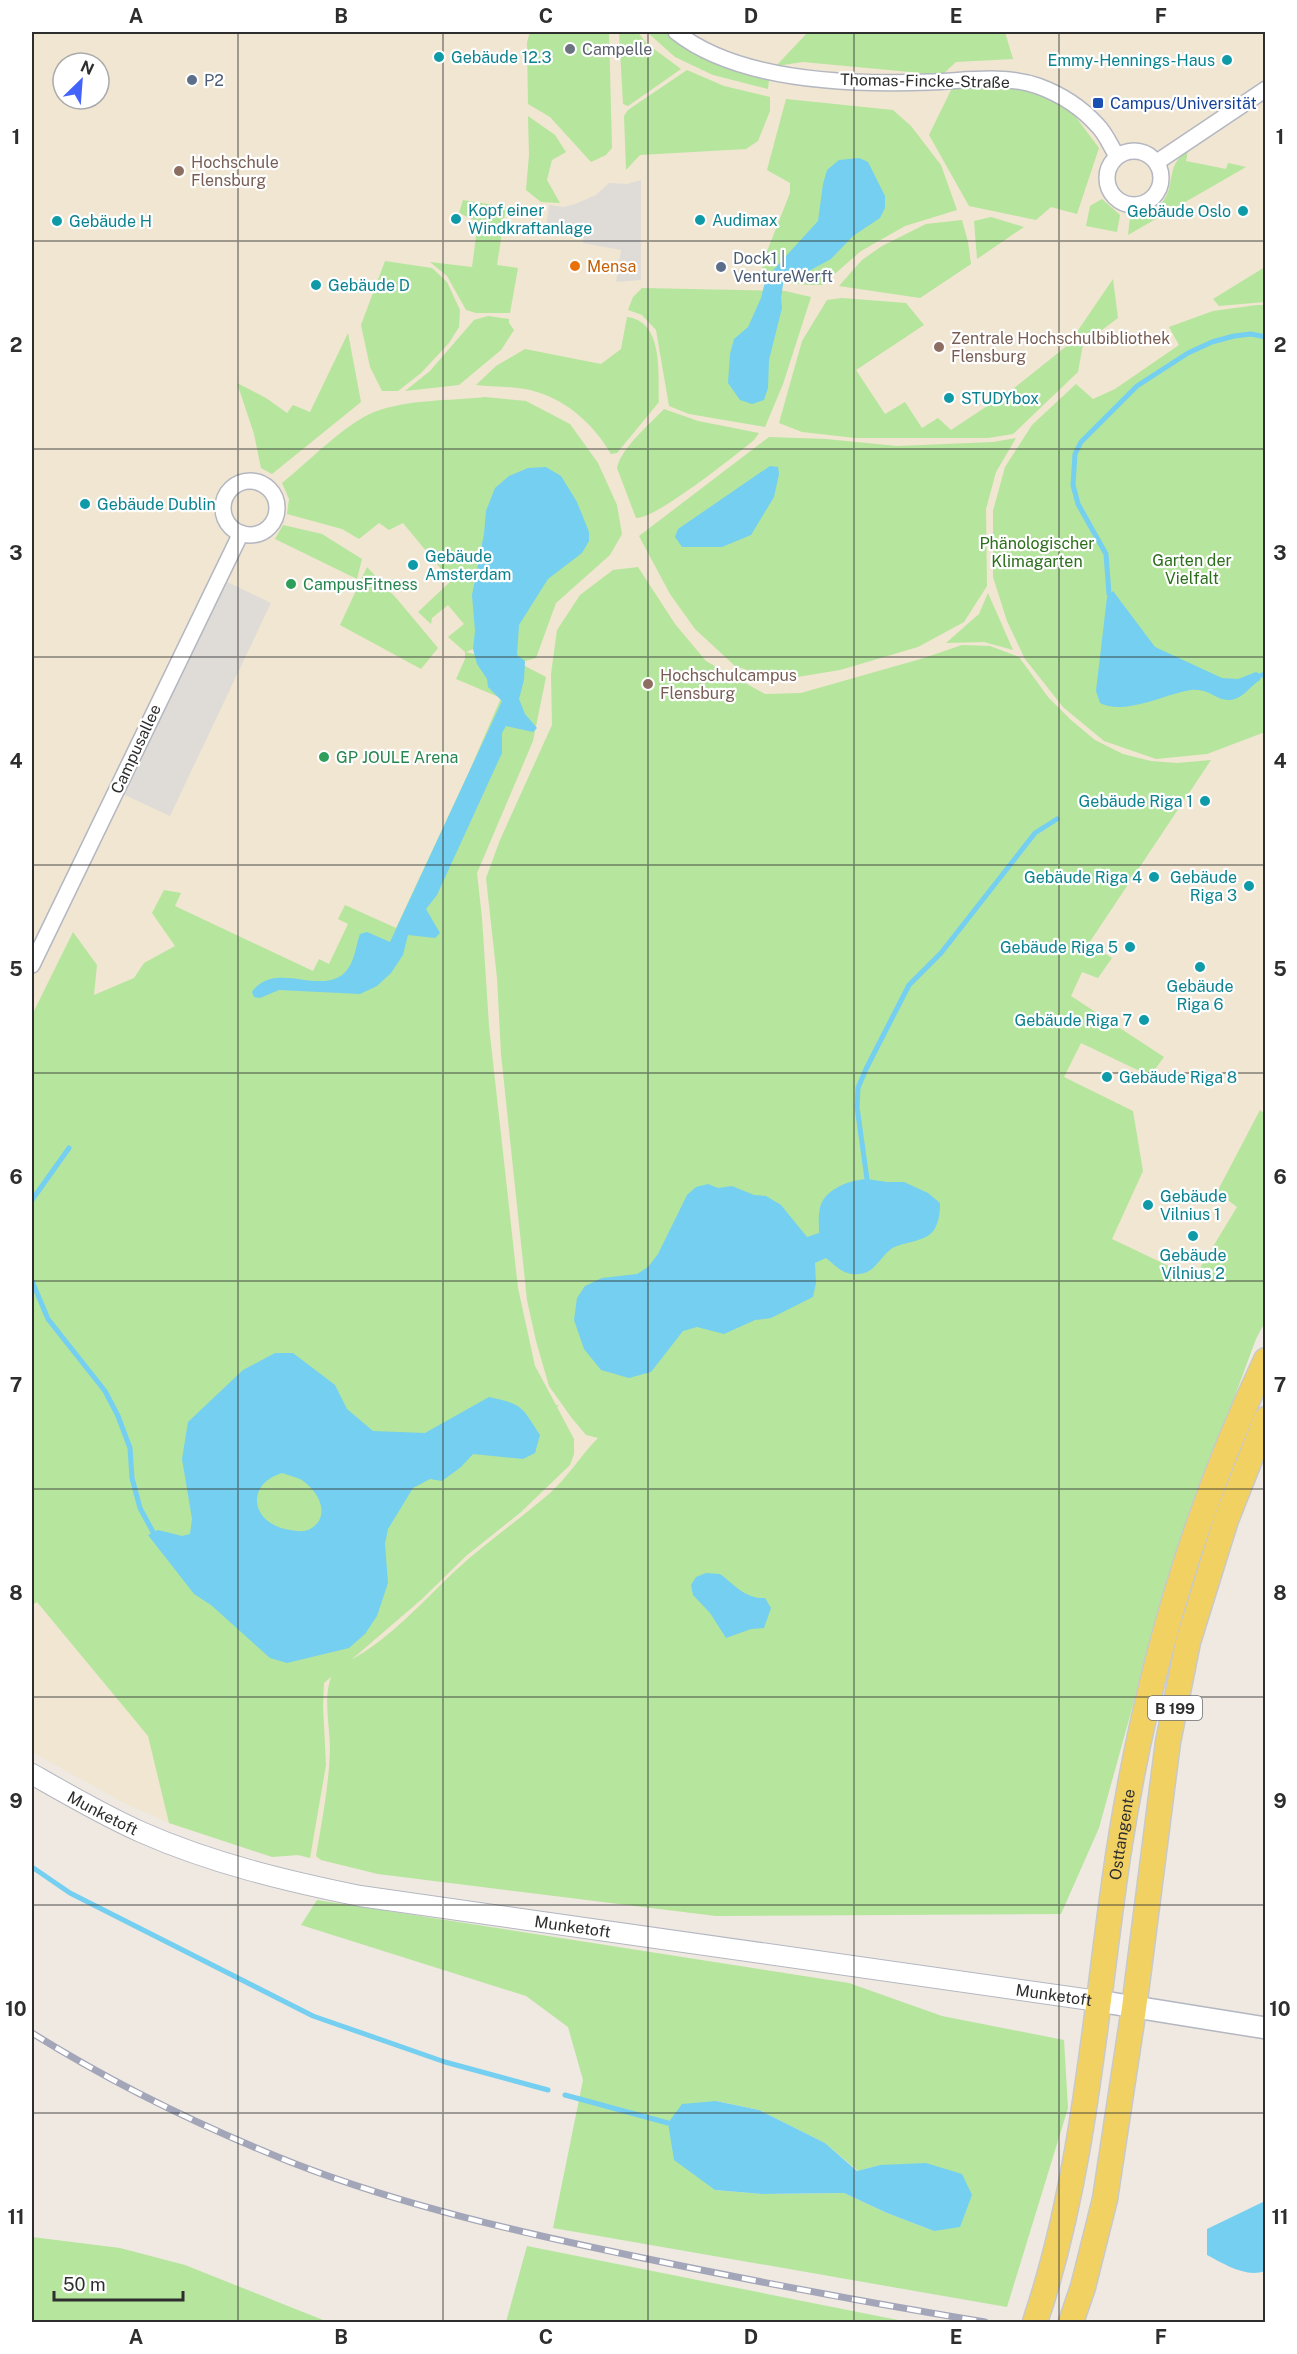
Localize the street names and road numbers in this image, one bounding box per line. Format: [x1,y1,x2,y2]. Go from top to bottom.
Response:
street label: Thomas-Fincke-Straße [840,70,1010,92]
street label: Campusallee [107,701,165,797]
road number: B 199 [1148,1696,1202,1720]
street label: Munketoft [64,1787,141,1839]
street label: Osttangente [1105,1787,1139,1881]
street label: Munketoft [533,1911,612,1941]
street label: Munketoft [1014,1980,1093,2010]

